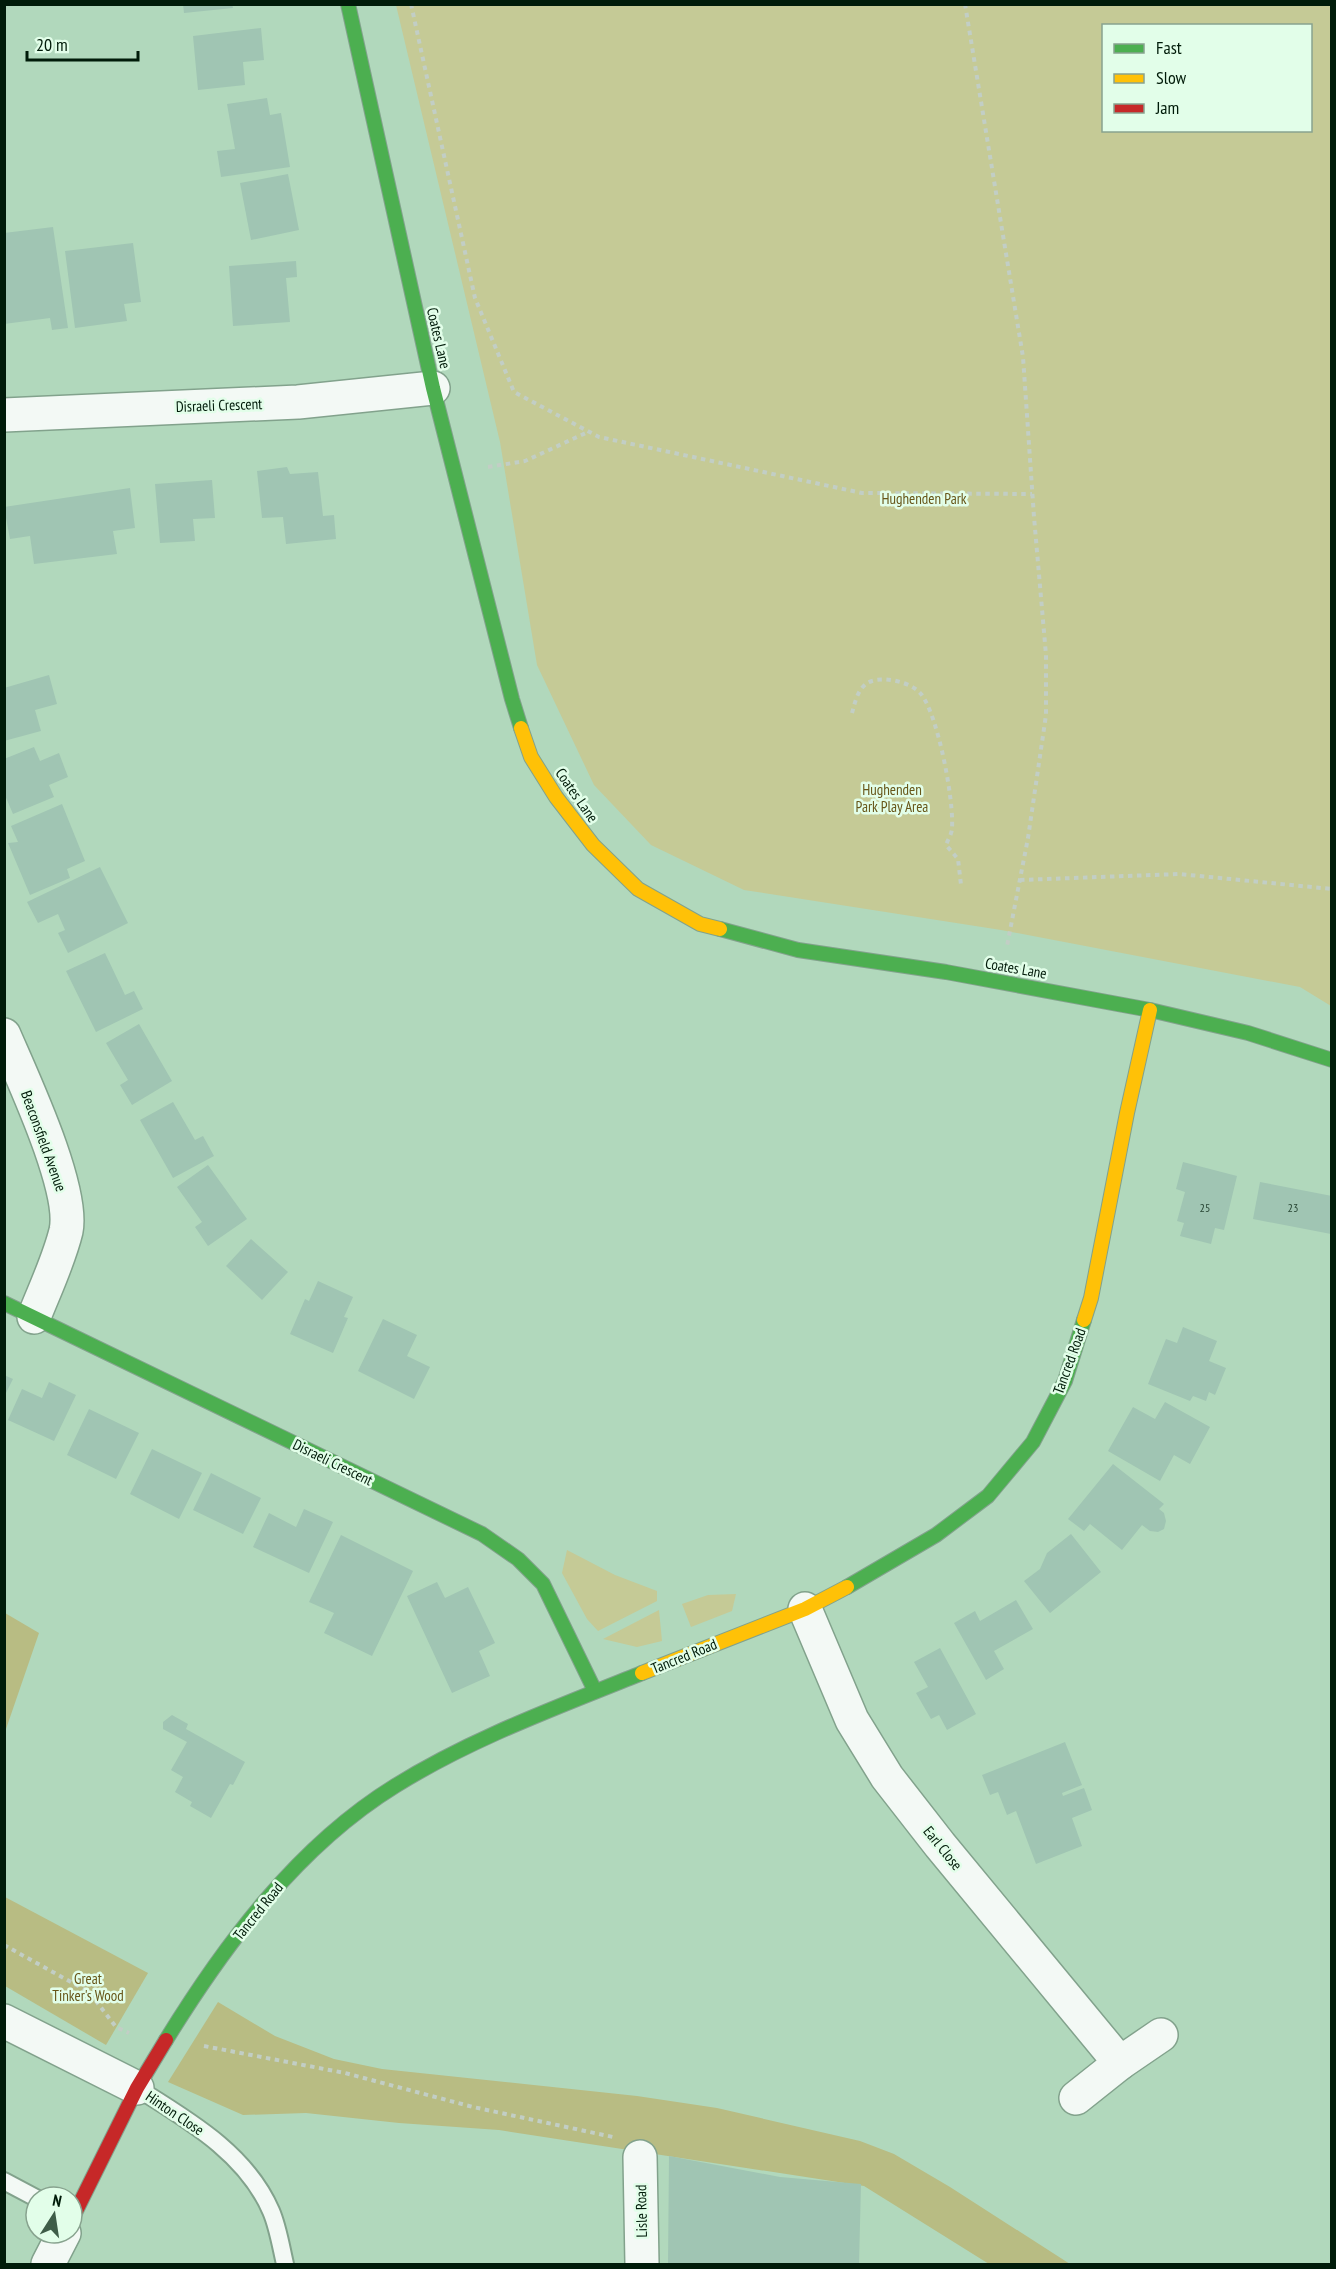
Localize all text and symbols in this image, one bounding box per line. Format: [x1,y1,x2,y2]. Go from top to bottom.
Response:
scale bar [27,24,138,62]
legend [1102,24,1312,132]
text: 20 m [36,33,68,56]
text: Fast [1156,36,1182,59]
text: Slow [1156,66,1187,89]
text: Jam [1155,96,1179,119]
street label: Coates Lane [423,306,455,370]
street label: Disraeli Crescent [175,394,263,416]
park label: Hughenden Park [881,489,967,508]
street label: Coates Lane [551,764,603,826]
park label: Hughenden Park Play Area [856,780,928,816]
street label: Coates Lane [984,953,1048,983]
street label: Beaconsfield Avenue [17,1088,71,1194]
house number: 25 [1200,1200,1210,1215]
house number: 23 [1288,1200,1298,1215]
street label: Tancred Road [1048,1325,1090,1397]
street label: Disraeli Crescent [290,1435,376,1489]
street label: Tancred Road [648,1634,720,1678]
street label: Earl Close [919,1822,967,1874]
street label: Tancred Road [229,1878,287,1944]
park label: Great Tinker's Wood [52,1969,124,2005]
street label: Hinton Close [142,2087,208,2139]
street label: Lisle Road [631,2184,651,2238]
north arrow [24,2185,84,2245]
text: N [51,2190,63,2211]

